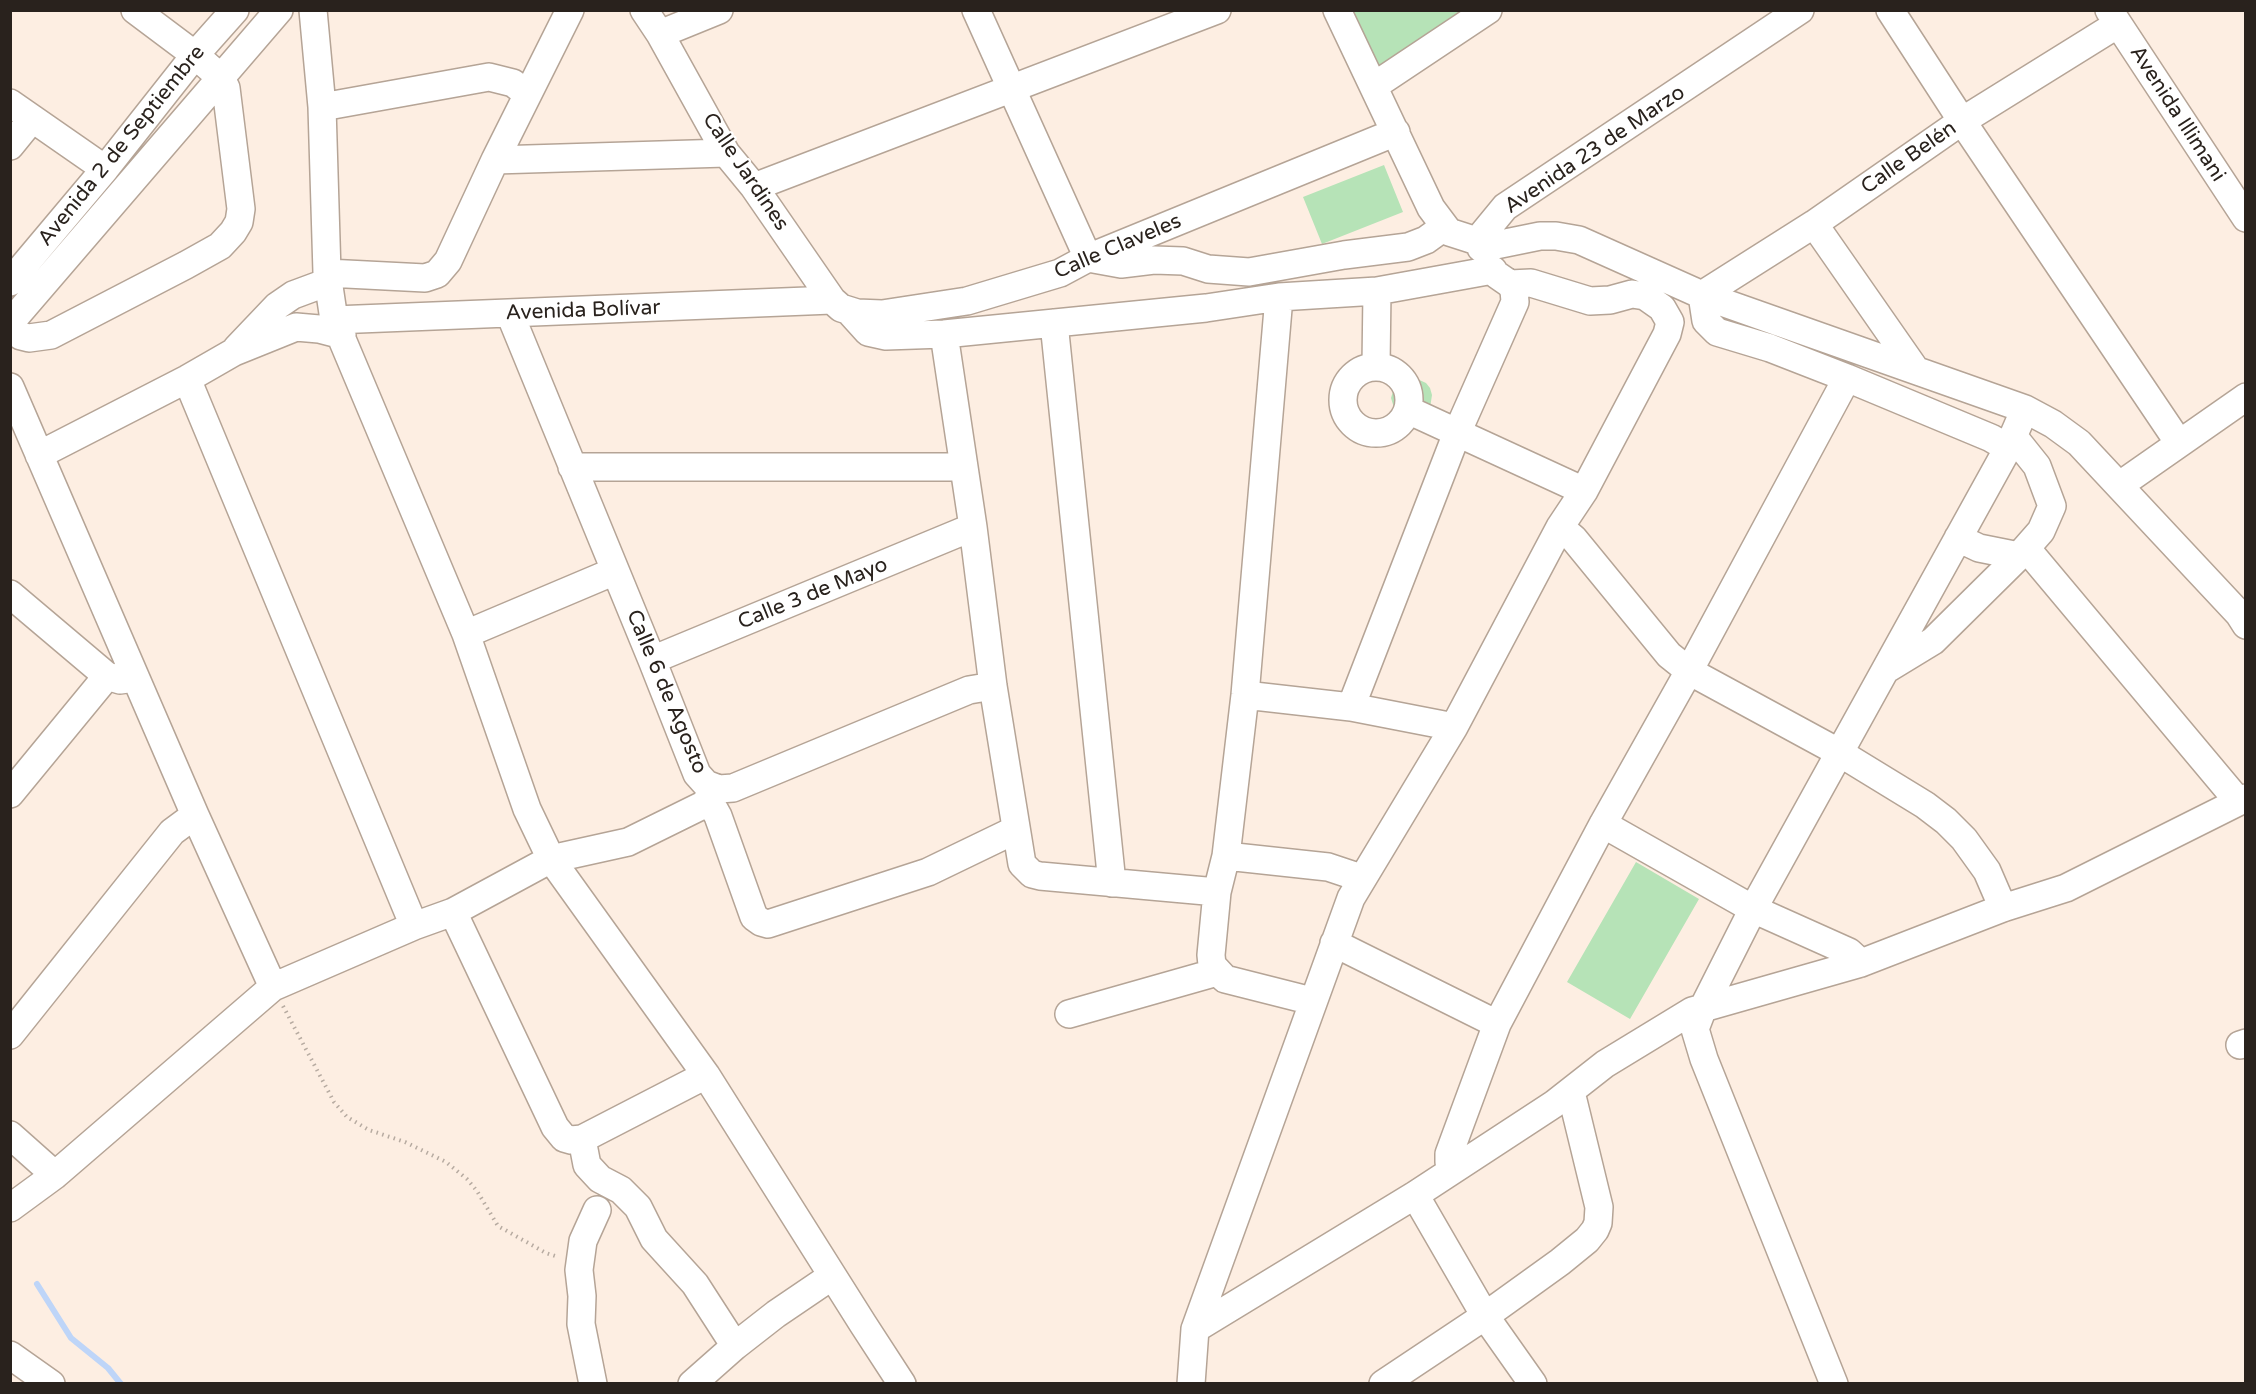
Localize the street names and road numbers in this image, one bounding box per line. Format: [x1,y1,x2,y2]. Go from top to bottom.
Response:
street label: Avenida 2 de Septiembre [33,41,211,251]
street label: Avenida Illimani [2124,41,2230,187]
street label: Avenida 23 de Marzo [1500,80,1690,220]
street label: Calle Jardines [696,108,794,236]
street label: Calle Belén [1857,116,1961,200]
street label: Calle Claveles [1051,209,1185,285]
street label: Avenida Bolívar [505,296,661,326]
street label: Calle 3 de Mayo [734,552,892,636]
street label: Calle 6 de Agosto [620,606,712,778]

